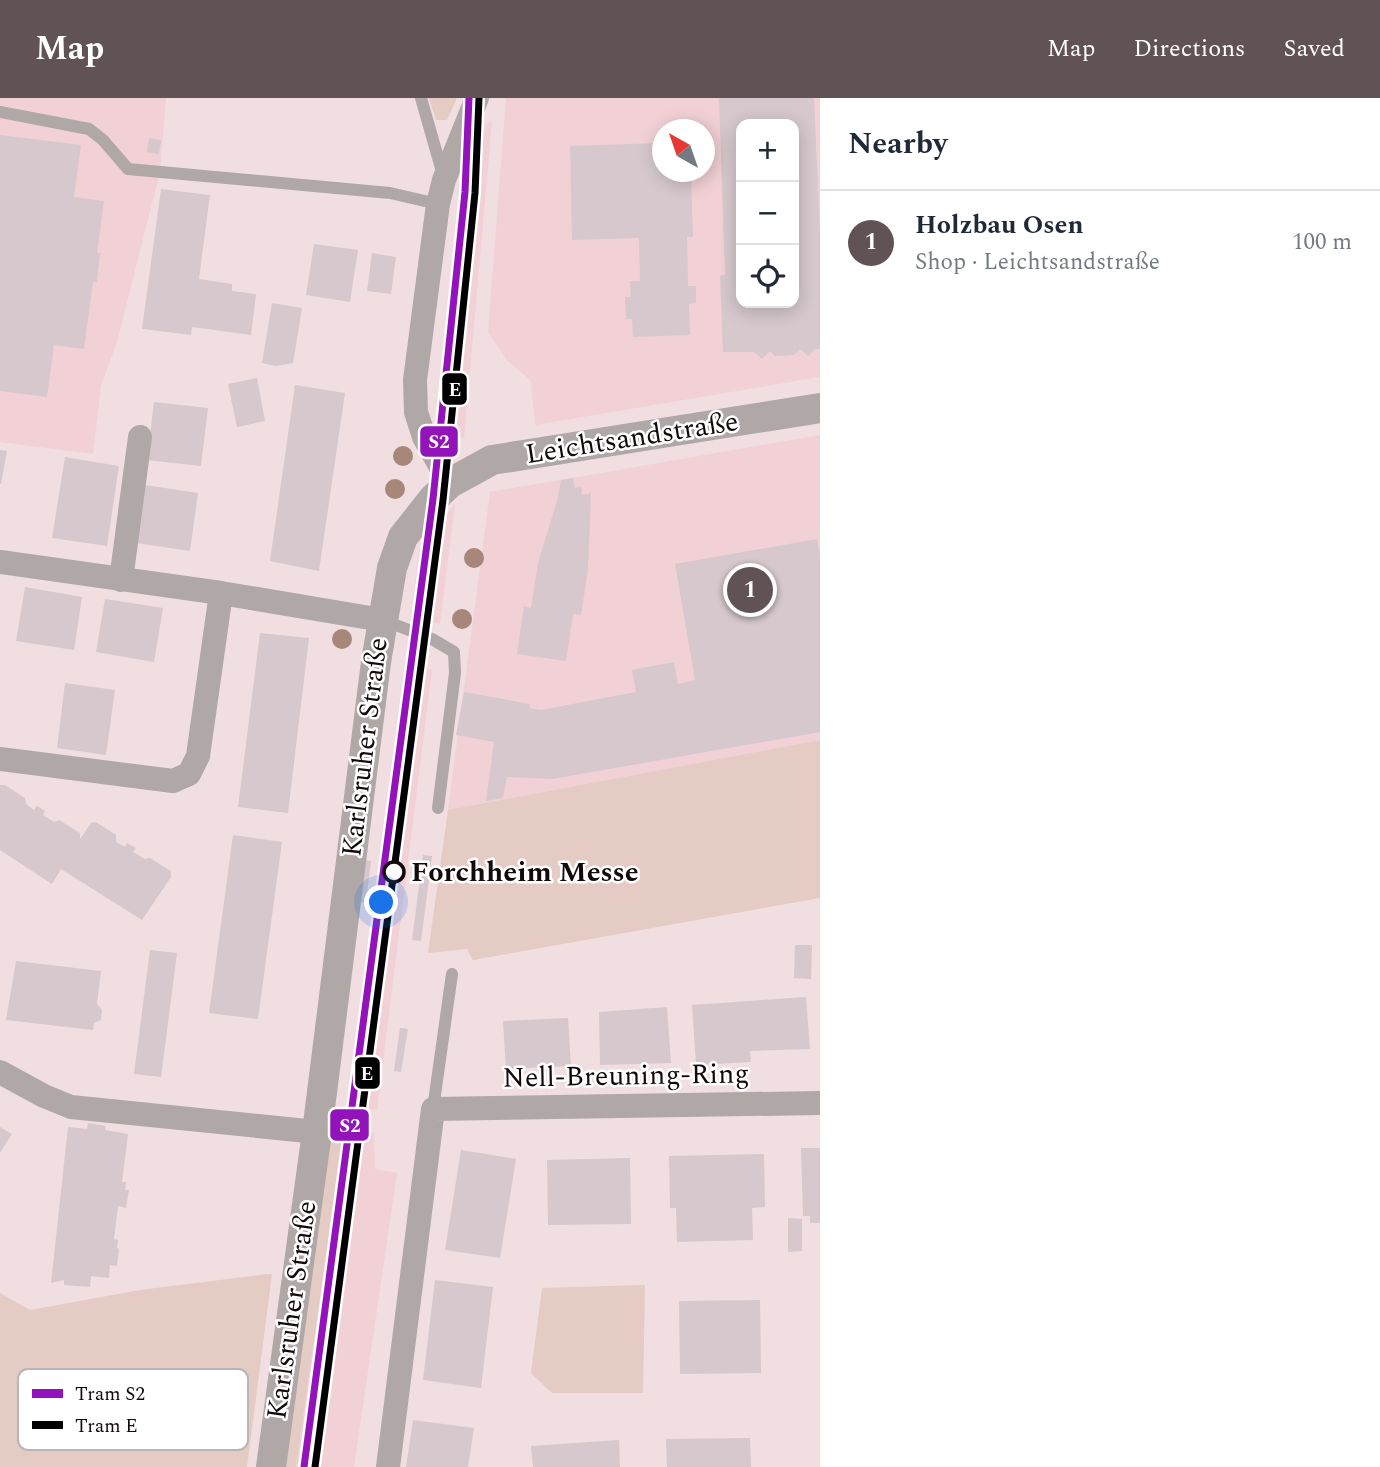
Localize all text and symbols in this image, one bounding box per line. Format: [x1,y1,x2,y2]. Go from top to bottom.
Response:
text: Map [35,24,104,74]
text: Map [1047,31,1095,67]
text: Directions [1133,31,1245,67]
text: Saved [1283,31,1345,67]
north arrow [652,119,715,182]
map controls [736,119,799,308]
button: + [736,119,799,182]
text: Nearby [848,121,947,167]
button: − [736,182,799,245]
text: Holzbau Osen [915,205,1084,245]
text: 1 [865,225,877,260]
text: 100 m [1292,225,1352,260]
button: locate [736,245,799,308]
text: Shop · Leichtsandstraße [915,245,1160,280]
line badge: E [441,372,468,406]
text: E [449,376,461,405]
street label: Leichtsandstraße [523,400,741,476]
line badge: S2 [419,425,459,458]
text: S2 [428,428,450,457]
pin: 1 [727,564,773,616]
street label: Karlsruher Straße [330,635,400,859]
place label: Forchheim Messe [411,851,639,894]
marker: Forchheim Messe [383,861,405,883]
your location [364,885,398,919]
street label: Nell-Breuning-Ring [502,1052,750,1100]
line badge: E [354,1056,381,1090]
text: E [361,1060,373,1089]
line badge: S2 [329,1108,370,1142]
text: S2 [339,1112,361,1141]
street label: Karlsruher Straße [255,1198,329,1422]
legend [18,1369,248,1450]
text: Tram S2 [75,1380,145,1409]
text: Tram E [75,1412,138,1441]

